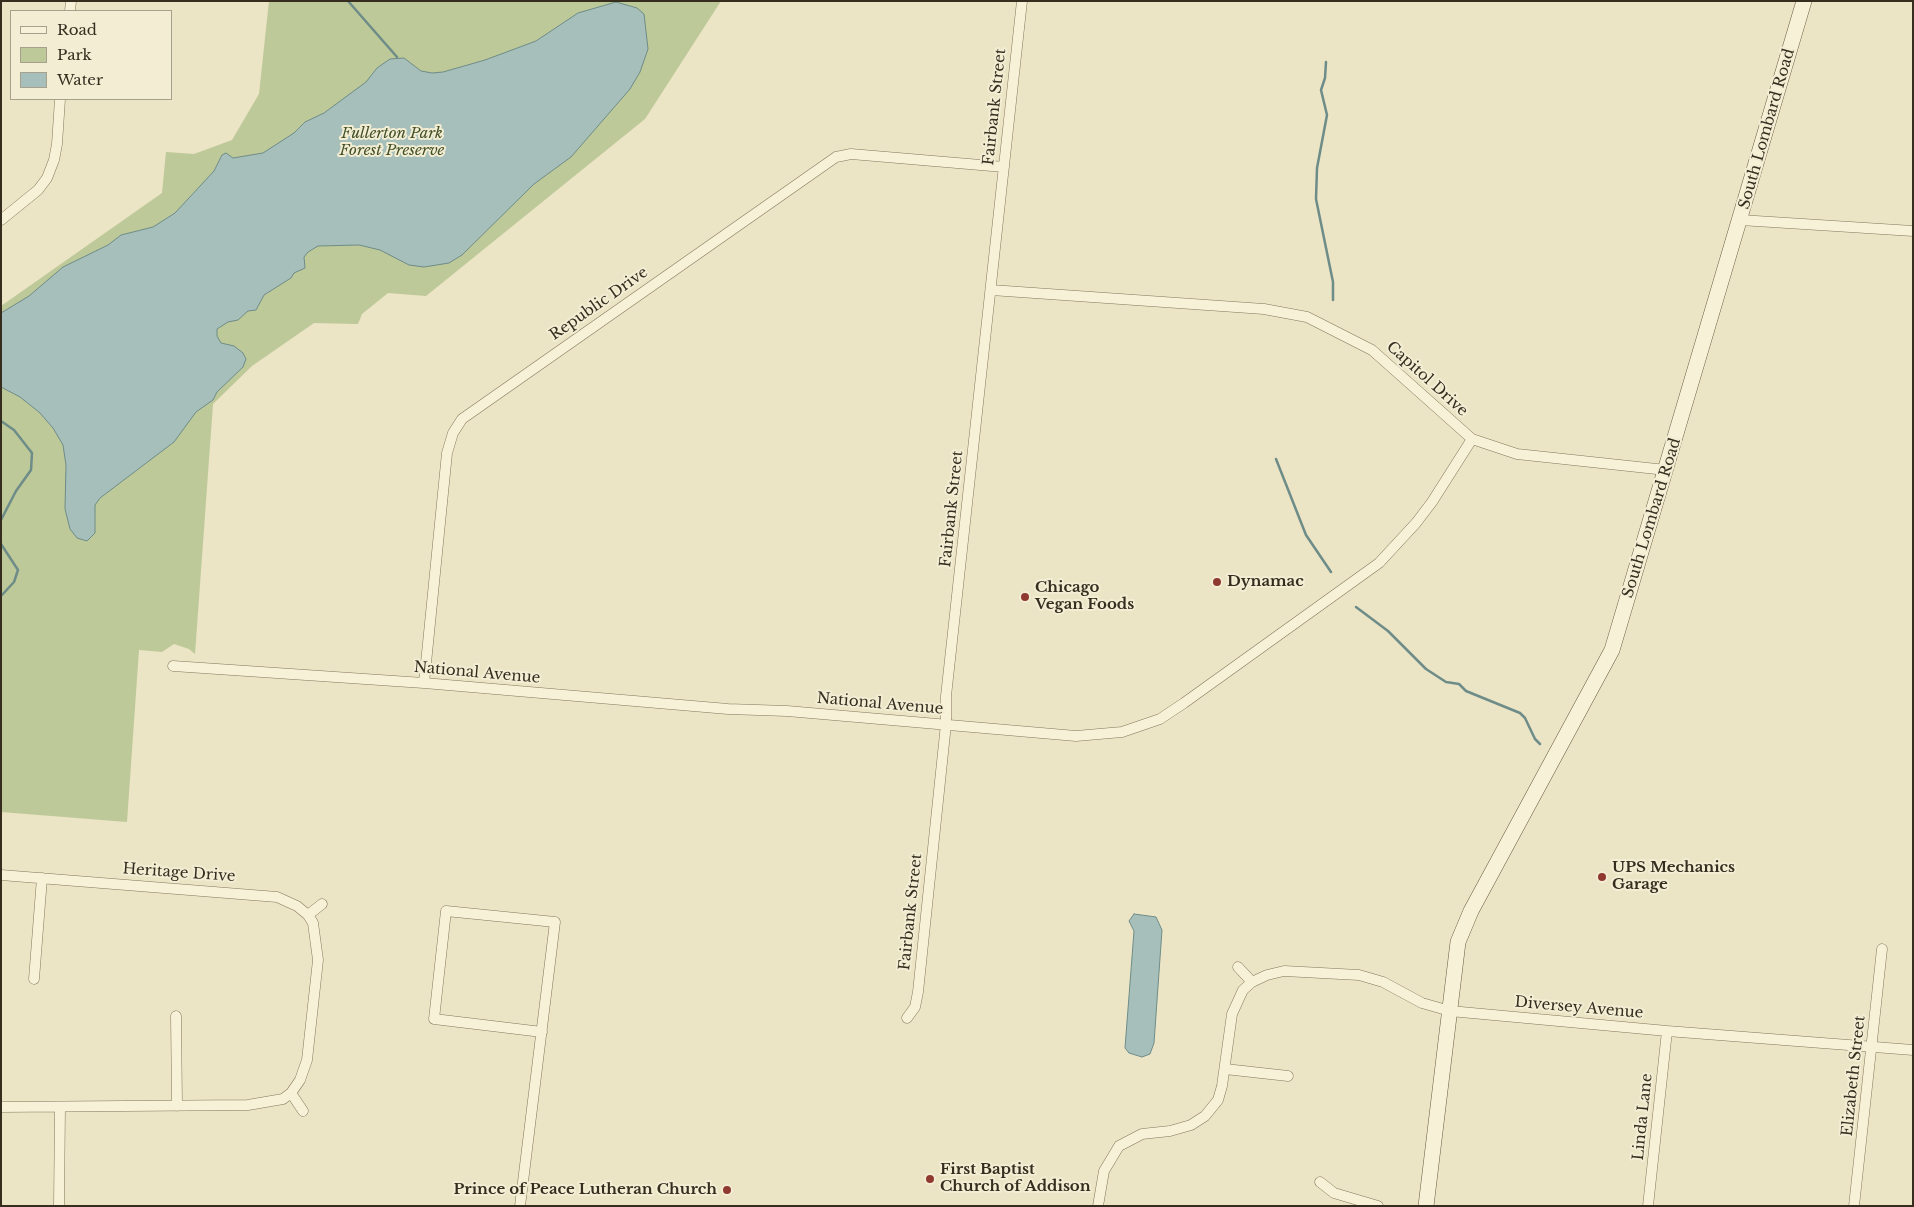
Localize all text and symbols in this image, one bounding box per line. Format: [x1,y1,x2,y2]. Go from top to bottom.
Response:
legend [10,10,172,100]
text: Road [57,20,97,39]
text: Park [57,45,92,64]
street label: South Lombard Road [1735,47,1799,211]
street label: Fairbank Street [980,48,1010,166]
text: Water [57,70,103,89]
park label: Fullerton Park Forest Preserve [340,125,444,160]
street label: Republic Drive [547,263,651,345]
street label: Capitol Drive [1383,338,1471,420]
street label: South Lombard Road [1619,436,1685,600]
street label: Fairbank Street [937,450,967,568]
place label: Dynamac [1227,573,1304,591]
marker: Dynamac [1211,576,1223,588]
place label: Chicago Vegan Foods [1035,579,1134,614]
marker: Chicago Vegan Foods [1019,591,1031,603]
street label: National Avenue [413,659,541,687]
street label: National Avenue [816,690,944,718]
street label: Fairbank Street [896,853,926,971]
place label: UPS Mechanics Garage [1612,859,1735,894]
street label: Heritage Drive [122,860,236,886]
marker: UPS Mechanics Garage [1596,871,1608,883]
street label: Diversey Avenue [1514,993,1644,1023]
street label: Elizabeth Street [1839,1015,1869,1137]
street label: Linda Lane [1629,1073,1657,1161]
place label: First Baptist Church of Addison [940,1161,1091,1196]
marker: First Baptist Church of Addison [924,1173,936,1185]
place label: Prince of Peace Lutheran Church [453,1181,717,1199]
marker: Prince of Peace Lutheran Church [721,1184,733,1196]

